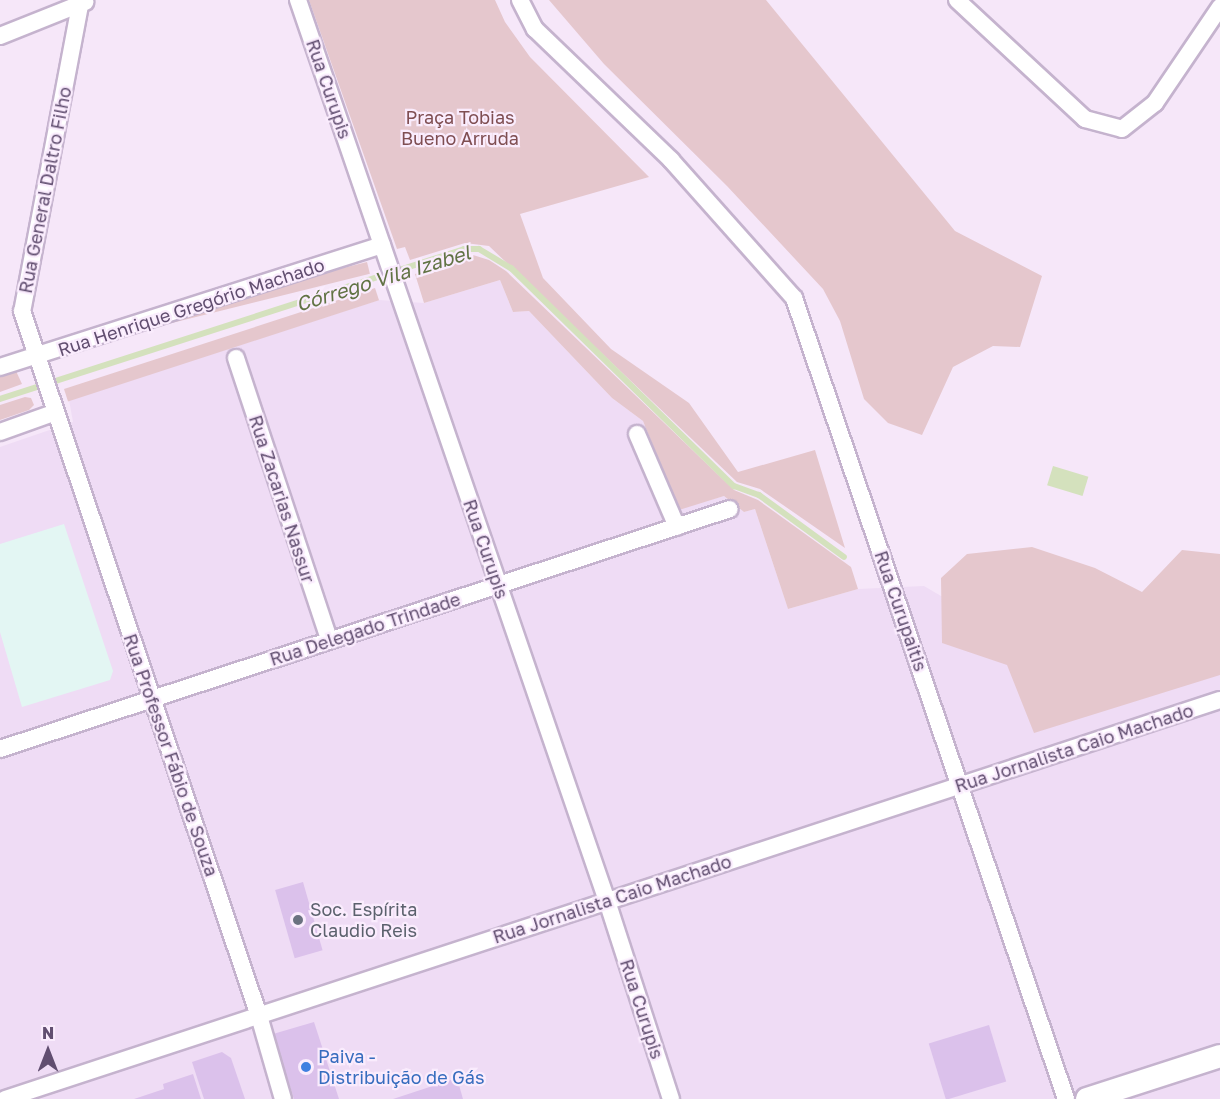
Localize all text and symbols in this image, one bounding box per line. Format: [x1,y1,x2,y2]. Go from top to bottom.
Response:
street label: Rua Curupis [302,36,356,142]
street label: Rua General Daltro Filho [14,85,76,295]
park label: Praça Tobias Bueno Arruda [401,107,519,150]
water label: Córrego Vila Izabel [293,240,473,316]
street label: Rua Henrique Gregório Machado [55,254,327,360]
street label: Rua Zacarias Nassur [245,412,319,586]
street label: Rua Curupis [459,496,513,602]
street label: Rua Curupaitis [870,548,932,674]
street label: Rua Delegado Trindade [267,588,463,670]
street label: Rua Professor Fábio de Souza [119,631,223,879]
street label: Rua Jornalista Caio Machado [952,699,1196,797]
street label: Rua Jornalista Caio Machado [490,850,734,948]
place label: Soc. Espírita Claudio Reis [310,899,417,942]
marker: Soc. Espírita Claudio Reis [291,913,305,927]
street label: Rua Curupis [616,956,668,1062]
north arrow [18,1021,78,1081]
text: N [42,1023,54,1043]
place label: Paiva - Distribuição de Gás [318,1046,484,1088]
marker: Paiva - Distribuição de Gás [299,1060,313,1074]

